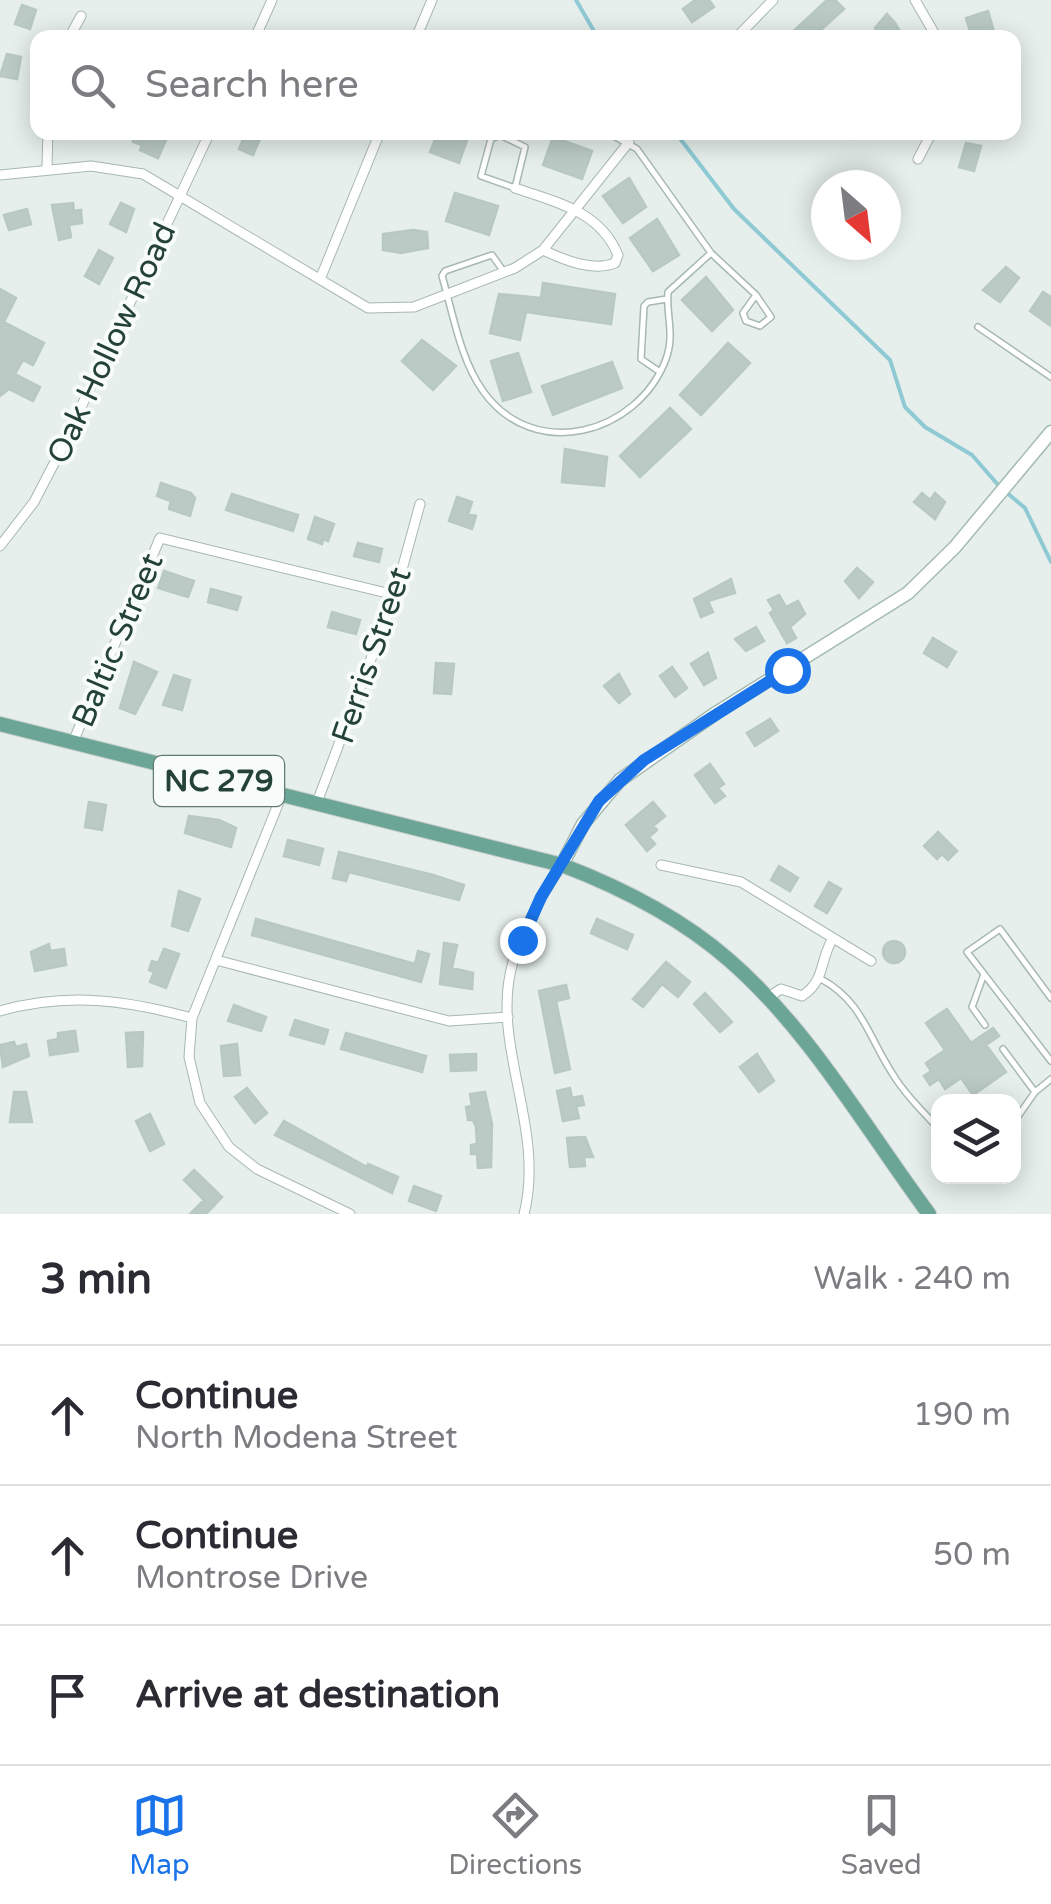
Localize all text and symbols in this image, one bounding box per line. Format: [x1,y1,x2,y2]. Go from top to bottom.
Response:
search box [30,30,1021,140]
icon: search [65,58,120,113]
text: Search here [145,62,359,108]
north arrow [811,170,901,260]
street label: Oak Hollow Road [39,217,184,470]
street label: Baltic Street [64,548,172,733]
street label: Ferris Street [324,562,420,748]
route start [765,648,811,694]
road number: NC 279 [154,756,284,806]
route end [500,918,546,964]
map controls [931,1094,1021,1184]
button: layers [931,1094,1021,1184]
text: 3 min [40,1254,152,1305]
text: Walk · 240 m [814,1260,1011,1298]
text: Continue [135,1373,298,1419]
icon: ahead [40,1388,95,1443]
text: 190 m [913,1396,1011,1434]
text: North Modena Street [135,1419,457,1457]
text: Continue [135,1513,298,1559]
icon: ahead [40,1528,95,1583]
text: 50 m [933,1536,1011,1574]
text: Montrose Drive [135,1559,368,1597]
icon: arrive [40,1668,95,1723]
text: Arrive at destination [135,1672,500,1718]
tab: Map [129,1788,190,1882]
tab: Directions [448,1788,582,1882]
tab: Saved [841,1788,922,1882]

